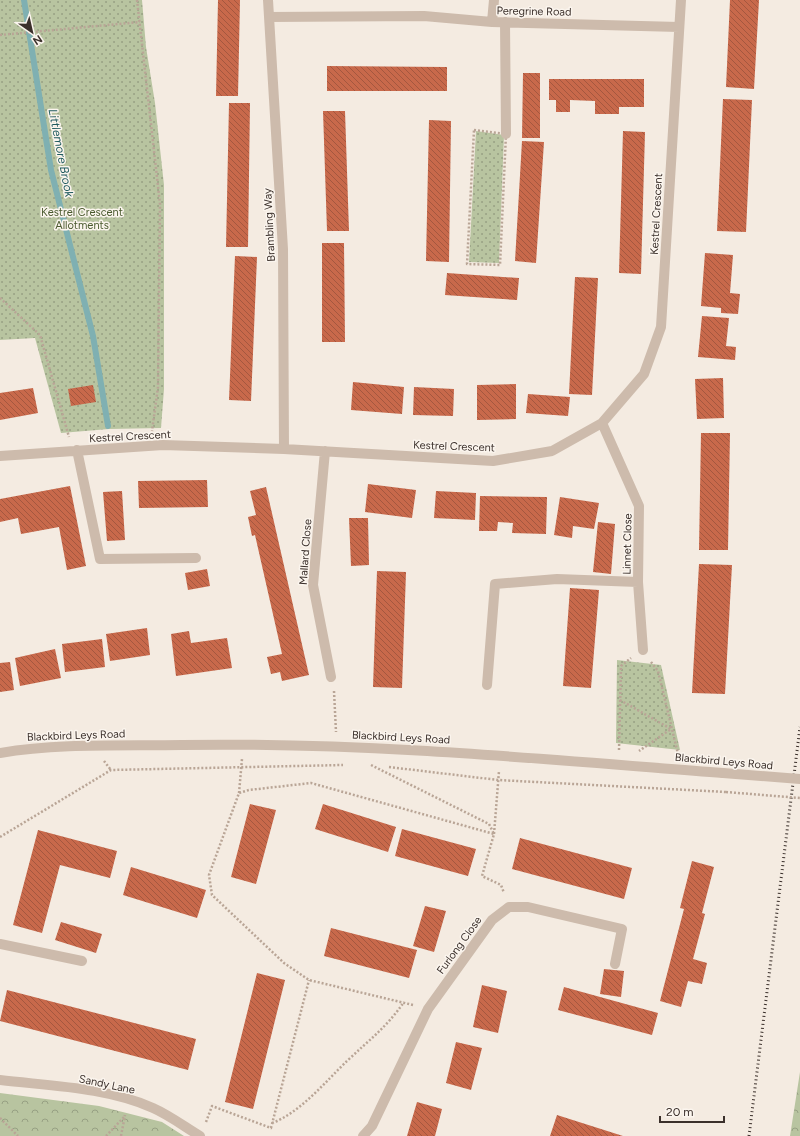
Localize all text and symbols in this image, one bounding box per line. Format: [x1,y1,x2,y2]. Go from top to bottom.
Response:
street label: Peregrine Road [496,4,572,19]
north arrow [12,12,52,52]
text: N [30,32,44,48]
water label: Littlemore Brook [46,108,77,199]
street label: Kestrel Crescent [648,173,665,255]
street label: Brambling Way [261,188,278,262]
park label: Kestrel Crescent Allotments [41,206,123,232]
street label: Kestrel Crescent [89,428,171,445]
street label: Kestrel Crescent [413,439,495,454]
street label: Linnet Close [620,513,635,575]
street label: Mallard Close [297,519,314,585]
street label: Blackbird Leys Road [27,727,125,744]
street label: Blackbird Leys Road [351,728,450,747]
street label: Blackbird Leys Road [674,751,774,772]
street label: Furlong Close [434,914,485,977]
street label: Sandy Lane [78,1072,136,1097]
scale bar [660,1098,724,1124]
text: 20 m [666,1105,694,1119]

